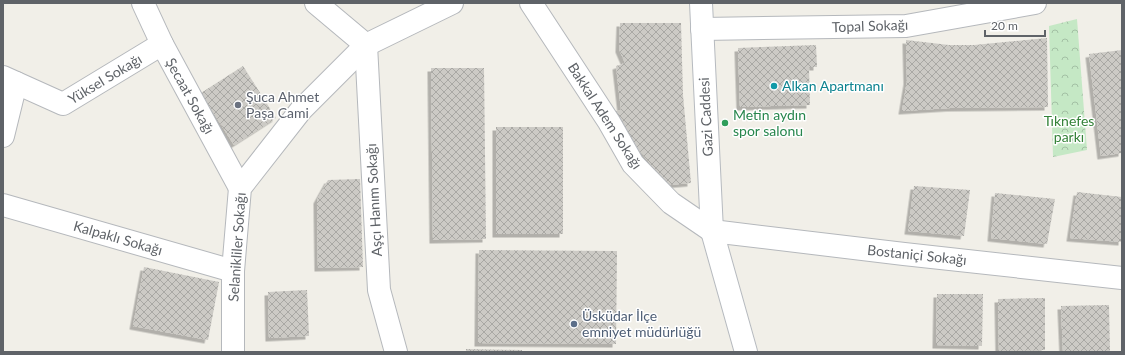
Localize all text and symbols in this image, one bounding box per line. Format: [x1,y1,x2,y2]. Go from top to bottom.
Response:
scale bar [985,12,1045,38]
street label: Topal Sokağı [832,16,908,35]
text: 20 m [991,18,1018,33]
street label: Yüksel Sokağı [65,50,145,107]
street label: Şecaat Sokağı [163,55,218,137]
street label: Bakkal Adem Sokağı [565,59,646,172]
street label: Gazi Caddesi [695,77,716,157]
place label: Alkan Apartmanı [782,77,884,94]
marker: Alkan Apartmanı [769,81,779,91]
place label: Şuca Ahmet Paşa Cami [246,88,319,121]
marker: Şuca Ahmet Paşa Cami [233,100,243,110]
place label: Metin aydın spor salonu [733,106,806,139]
park label: Tıknefes parkı [1044,112,1094,145]
marker: Metin aydın spor salonu [720,118,730,128]
street label: Aşçı Hanım Sokağı [362,143,385,257]
street label: Selanikliler Sokağı [224,192,249,302]
street label: Kalpaklı Sokağı [72,217,165,258]
street label: Bostaniçi Sokağı [866,241,968,268]
place label: Üsküdar İlçe emniyet müdürlüğü [582,307,701,340]
marker: Üsküdar İlçe emniyet müdürlüğü [569,319,579,329]

